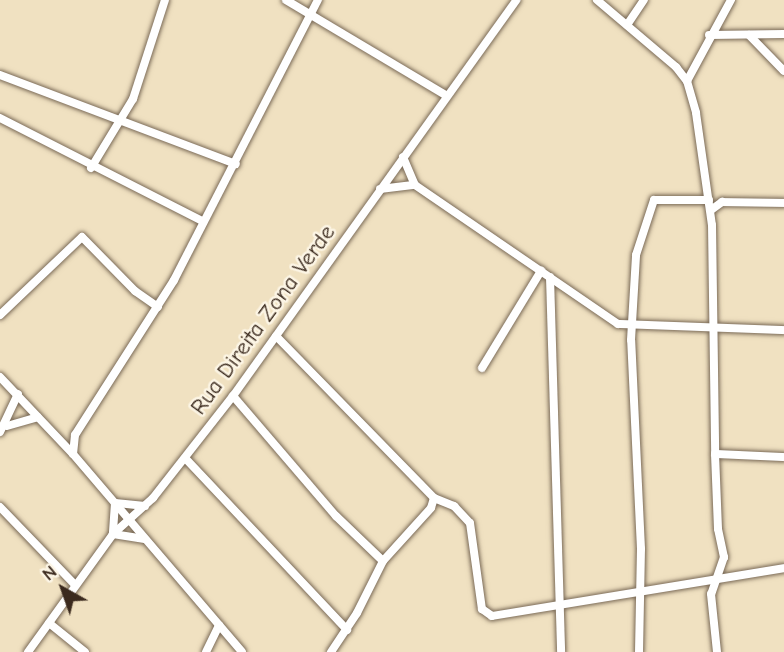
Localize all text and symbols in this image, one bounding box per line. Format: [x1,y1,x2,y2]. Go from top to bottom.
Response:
street label: Rua Direita Zona Verde [185,220,341,420]
north arrow [28,554,98,624]
text: N [38,561,61,585]

